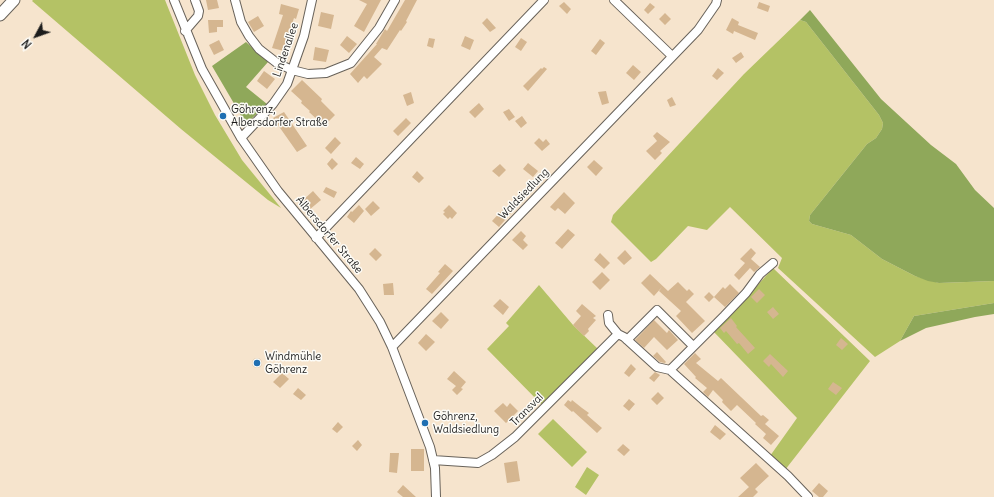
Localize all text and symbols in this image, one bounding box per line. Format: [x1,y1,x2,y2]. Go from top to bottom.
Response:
north arrow [16,16,56,56]
street label: Lindenallee [271,21,301,79]
text: N [19,36,35,51]
place label: Göhrenz, Albersdorfer Straße [231,103,328,129]
marker: Göhrenz, Albersdorfer Straße [218,111,228,121]
street label: Waldsiedlung [496,166,552,222]
street label: Albersdorfer Straße [293,194,365,276]
place label: Windmühle Göhrenz [265,350,321,376]
marker: Windmühle Göhrenz [252,358,262,368]
street label: Transval [508,391,546,429]
place label: Göhrenz, Waldsiedlung [433,410,499,436]
marker: Göhrenz, Waldsiedlung [420,418,430,428]

